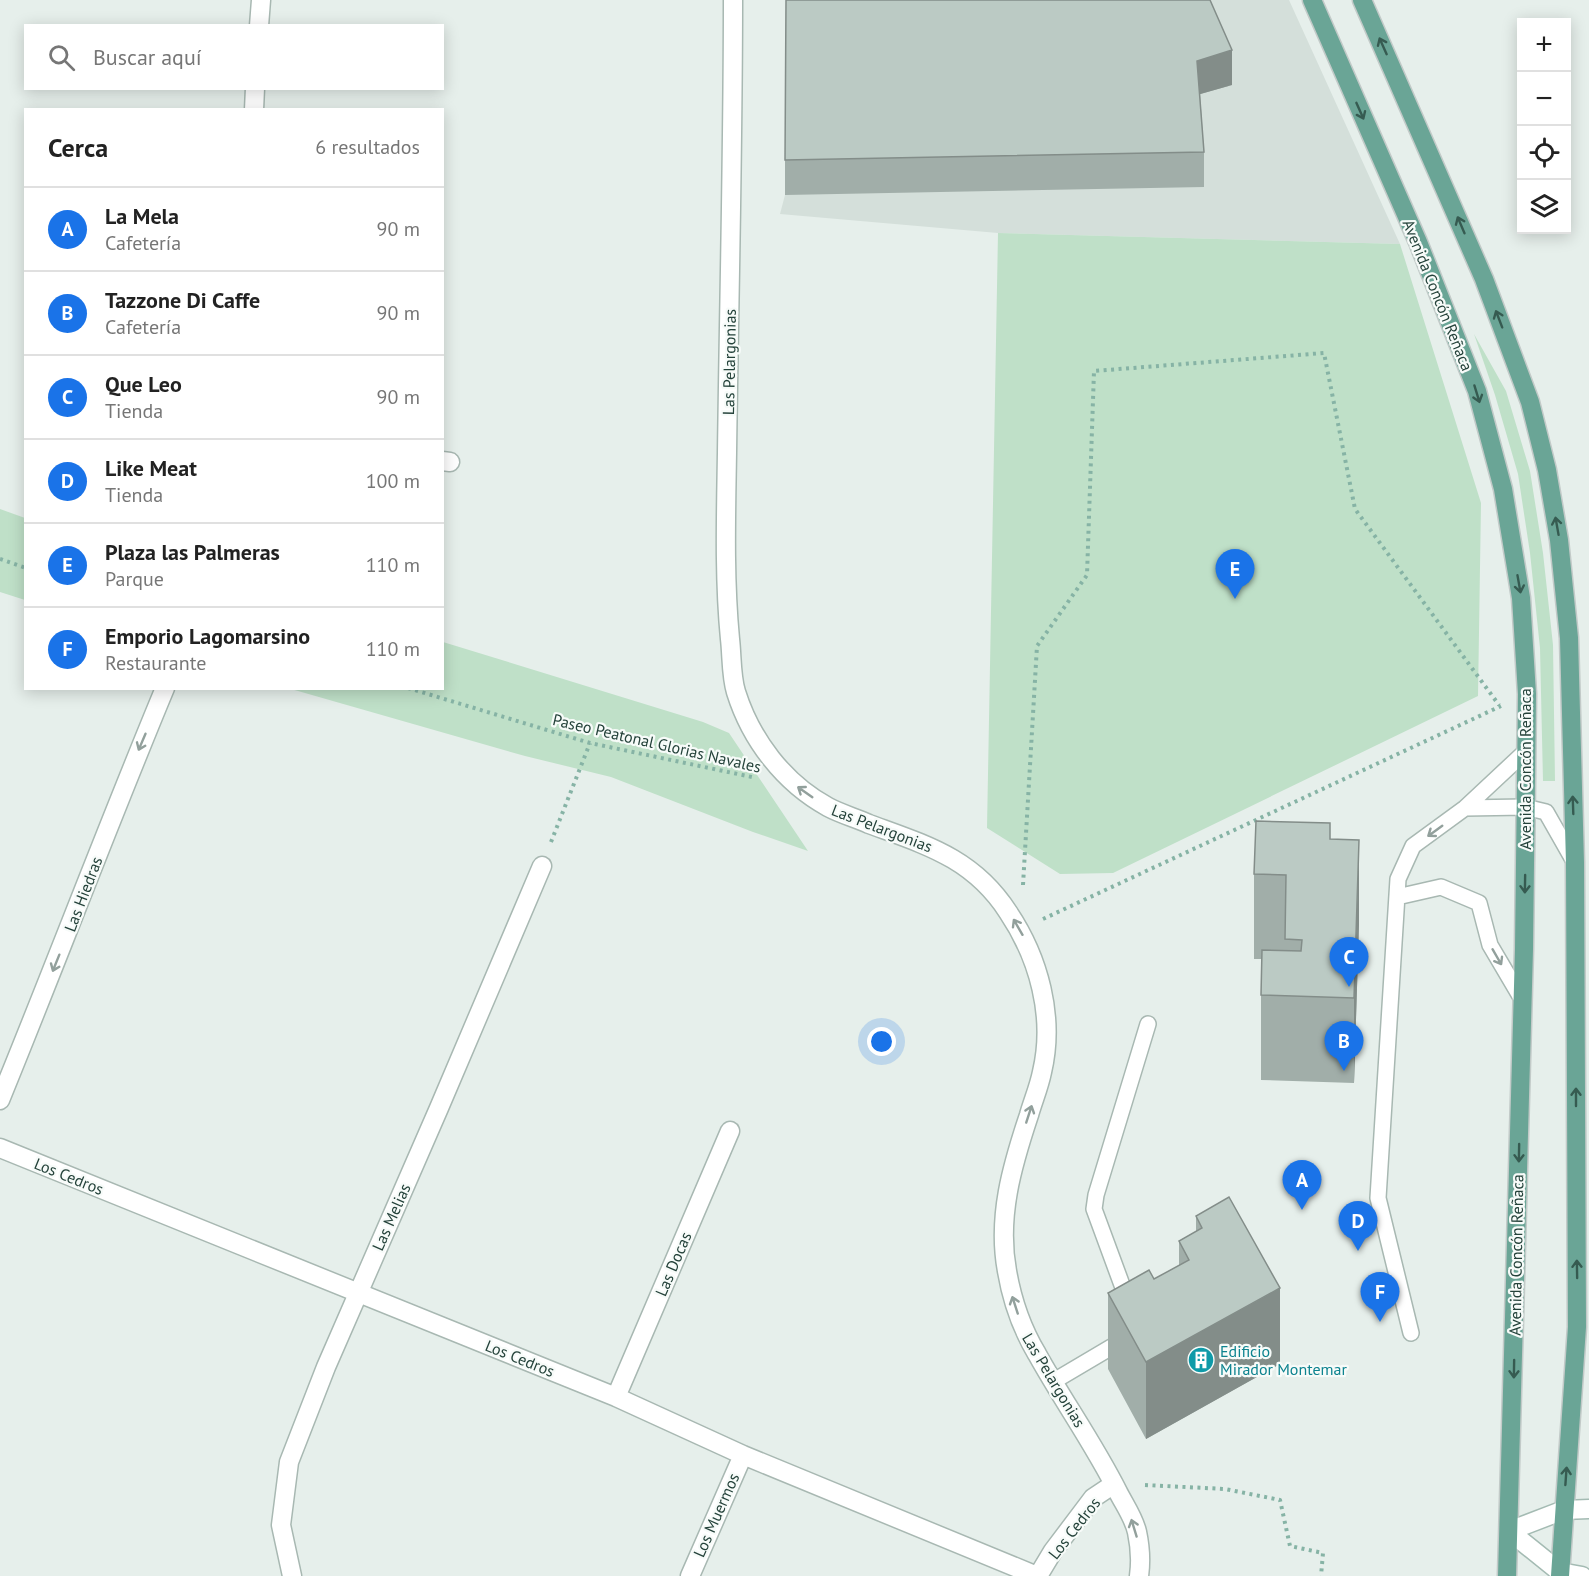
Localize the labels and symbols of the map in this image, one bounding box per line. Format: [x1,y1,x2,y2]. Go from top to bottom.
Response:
one-way arrow [1377,38,1388,56]
one-way arrow [1355,102,1367,120]
street label: Avenida Concón Reñaca [1398,216,1478,374]
one-way arrow [1455,216,1466,235]
street label: Las Pelargonias [718,308,740,415]
one-way arrow [1493,310,1504,329]
one-way arrow [1472,384,1483,403]
one-way arrow [1551,517,1562,537]
pin: E [1216,550,1254,599]
one-way arrow [1514,574,1525,594]
street label: Avenida Concón Reñaca [1515,688,1535,850]
street label: Paseo Peatonal Glorias Navales [551,709,763,777]
one-way arrow [136,733,147,751]
one-way arrow [798,786,814,798]
one-way arrow [1568,795,1579,815]
street label: Las Pelargonias [829,800,935,856]
one-way arrow [1427,824,1443,837]
street label: Las Hiedras [60,853,107,934]
one-way arrow [1519,873,1530,893]
one-way arrow [1011,919,1023,936]
pin: C [1330,938,1368,987]
one-way arrow [1491,948,1503,965]
one-way arrow [50,953,61,972]
pin: B [1324,1022,1364,1071]
your location [867,1027,896,1056]
one-way arrow [1570,1088,1582,1108]
one-way arrow [1024,1105,1035,1124]
one-way arrow [1513,1142,1525,1162]
street label: Los Cedros [31,1153,107,1199]
pin: A [1282,1160,1322,1210]
street label: Avenida Concón Reñaca [1505,1174,1527,1336]
street label: Las Melias [367,1180,415,1254]
pin: D [1338,1202,1378,1251]
street label: Las Docas [651,1229,696,1299]
one-way arrow [1571,1259,1583,1279]
pin: F [1360,1272,1400,1322]
one-way arrow [1009,1296,1020,1315]
street label: Las Pelargonias [1018,1329,1090,1431]
street label: Los Cedros [482,1335,558,1381]
place label: Edificio Mirador Montemar [1220,1341,1348,1379]
building icon: Edificio Mirador Montemar [1186,1345,1216,1375]
one-way arrow [1508,1358,1519,1378]
one-way arrow [1561,1466,1572,1486]
street label: Los Muermos [689,1470,744,1560]
street label: Los Cedros [1044,1493,1105,1563]
one-way arrow [1128,1519,1139,1538]

